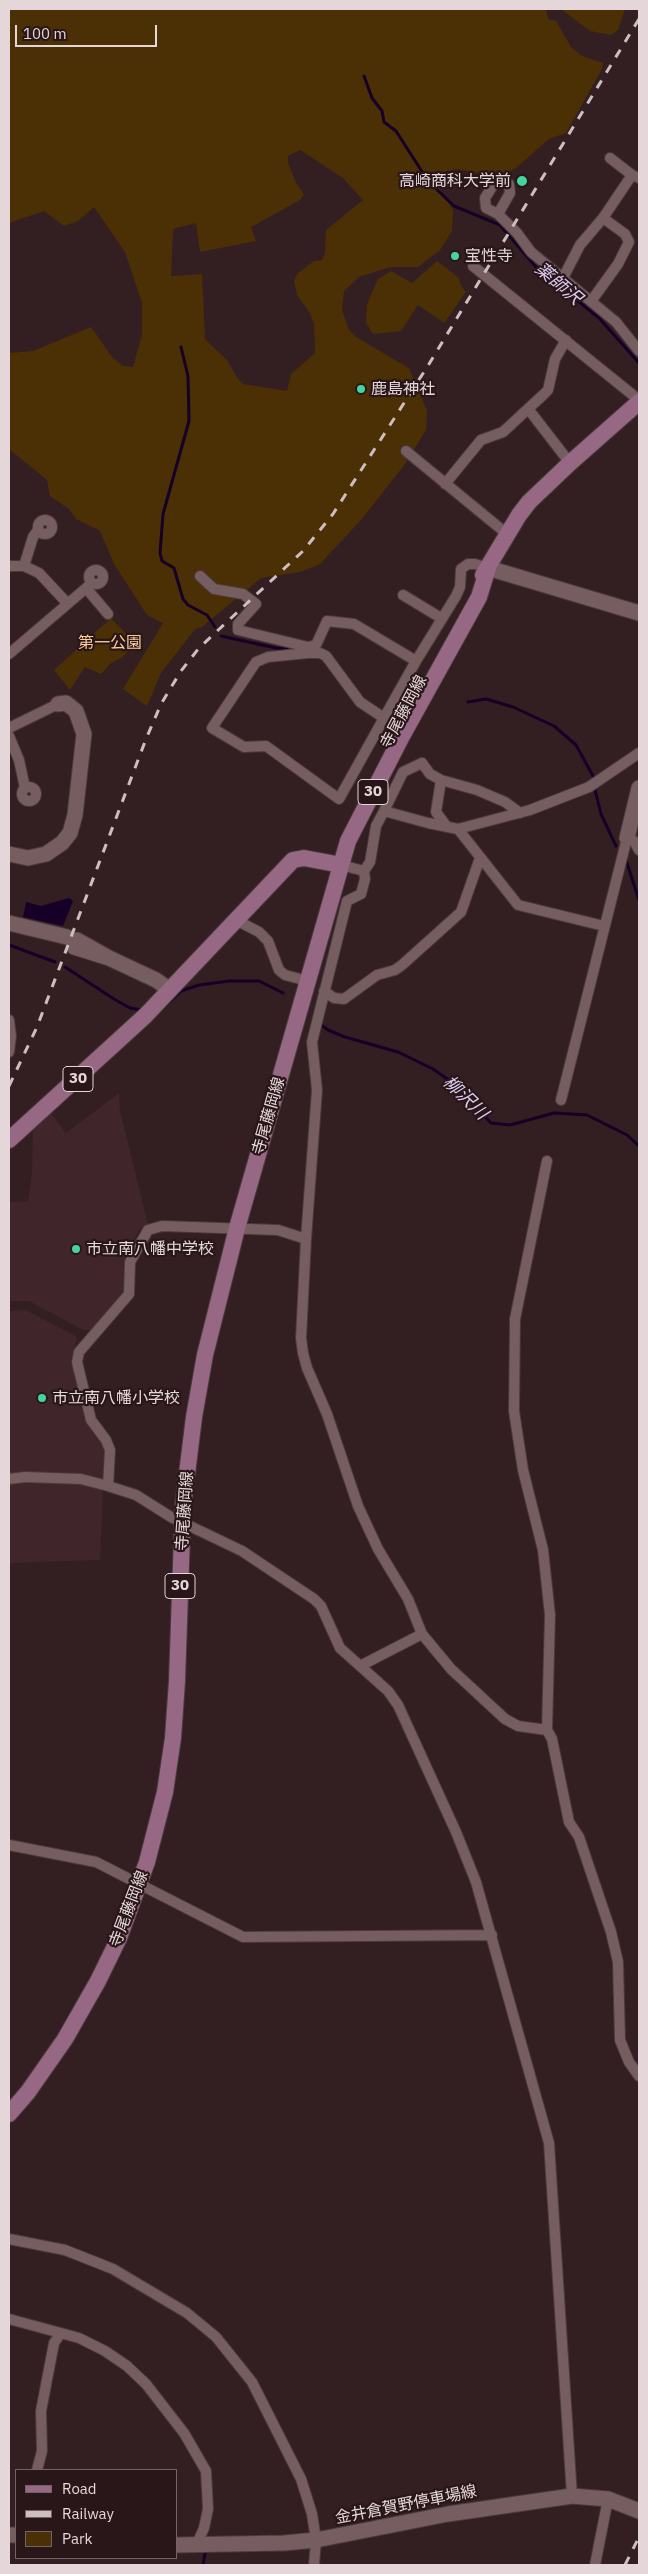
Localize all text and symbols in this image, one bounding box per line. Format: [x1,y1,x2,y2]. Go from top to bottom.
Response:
scale bar [18,15,160,47]
text: 100 m [23,24,67,43]
place label: 高崎商科大学前 [399,171,511,191]
marker: 高崎商科大学前 [515,174,529,188]
place label: 宝性寺 [465,246,513,266]
marker: 宝性寺 [449,250,461,262]
water label: 薬師沢 [530,258,586,310]
place label: 鹿島神社 [371,379,435,399]
marker: 鹿島神社 [355,383,367,395]
park label: 第一公園 [78,633,142,653]
street label: 寺尾藤岡線 [377,672,431,752]
road number: 30 [358,780,388,804]
road number: 30 [63,1066,93,1092]
water label: 柳沢川 [438,1071,492,1125]
street label: 寺尾藤岡線 [249,1075,289,1157]
place label: 市立南八幡中学校 [86,1239,214,1259]
marker: 市立南八幡中学校 [70,1243,82,1255]
place label: 市立南八幡小学校 [52,1388,180,1408]
marker: 市立南八幡小学校 [36,1392,48,1404]
street label: 寺尾藤岡線 [173,1470,197,1552]
road number: 30 [165,1574,195,1598]
street label: 寺尾藤岡線 [106,1868,152,1950]
legend [15,2469,178,2559]
text: Road [62,2479,97,2498]
street label: 金井倉賀野停車場線 [333,2482,479,2528]
text: Railway [62,2504,114,2523]
text: Park [62,2529,92,2548]

